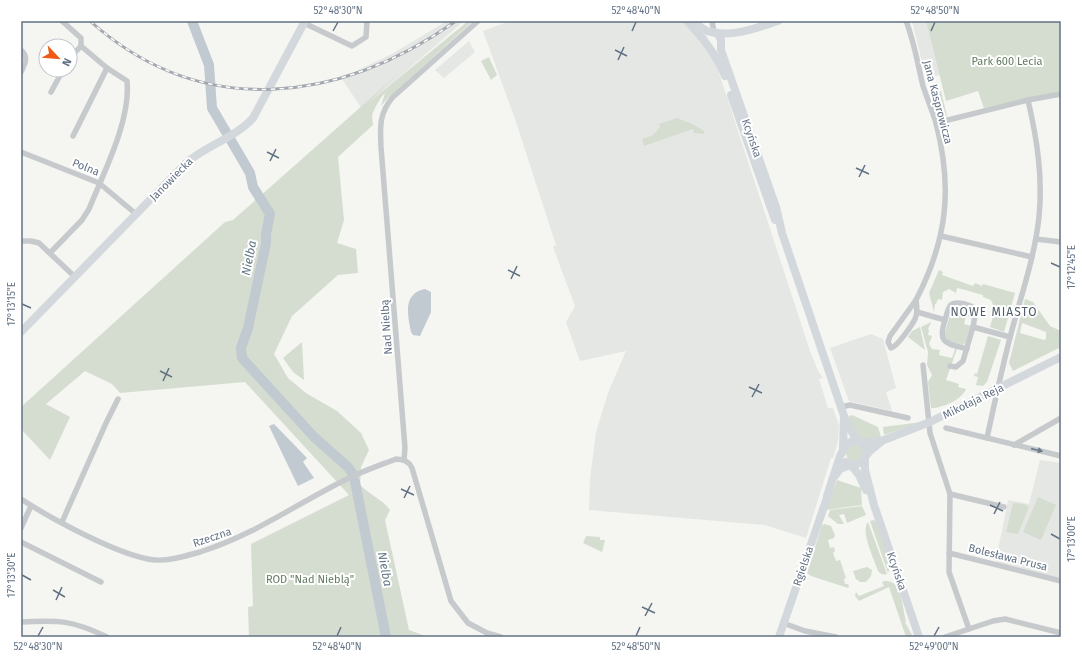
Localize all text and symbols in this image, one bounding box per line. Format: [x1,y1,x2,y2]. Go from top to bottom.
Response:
text: 52°48'30"N [313,5,363,17]
text: 52°48'40"N [611,5,661,17]
text: 52°48'50"N [910,5,960,17]
north arrow [38,38,78,78]
park label: Park 600 Lecia [971,55,1043,68]
text: N [59,56,74,68]
street label: Jana Kasprowicza [920,59,955,145]
street label: Kcyńska [739,117,764,159]
street label: Janowiecka [147,155,196,204]
street label: Polna [70,156,101,179]
water label: Nielba [239,239,259,276]
text: 17°12'45"E [1066,245,1078,289]
text: 17°13'15"E [6,282,18,326]
street label: Nad Nielbą [378,299,395,355]
district label: NOWE MIASTO [950,305,1038,319]
street label: Mikołaja Reja [941,381,1006,422]
one-way arrow [1031,448,1044,454]
text: 17°13'00"E [1066,516,1078,562]
street label: Rzeczna [191,525,233,550]
street label: Bolesława Prusa [967,541,1049,574]
street label: Rgielska [791,545,816,588]
street label: Kcyńska [884,550,909,592]
water label: Nielba [375,551,395,588]
text: 17°13'30"E [6,552,18,598]
park label: ROD "Nad Nieblą" [266,573,354,586]
text: 52°48'30"N [13,641,63,653]
text: 52°48'40"N [312,641,362,653]
text: 52°48'50"N [611,641,661,653]
text: 52°49'00"N [909,641,959,653]

